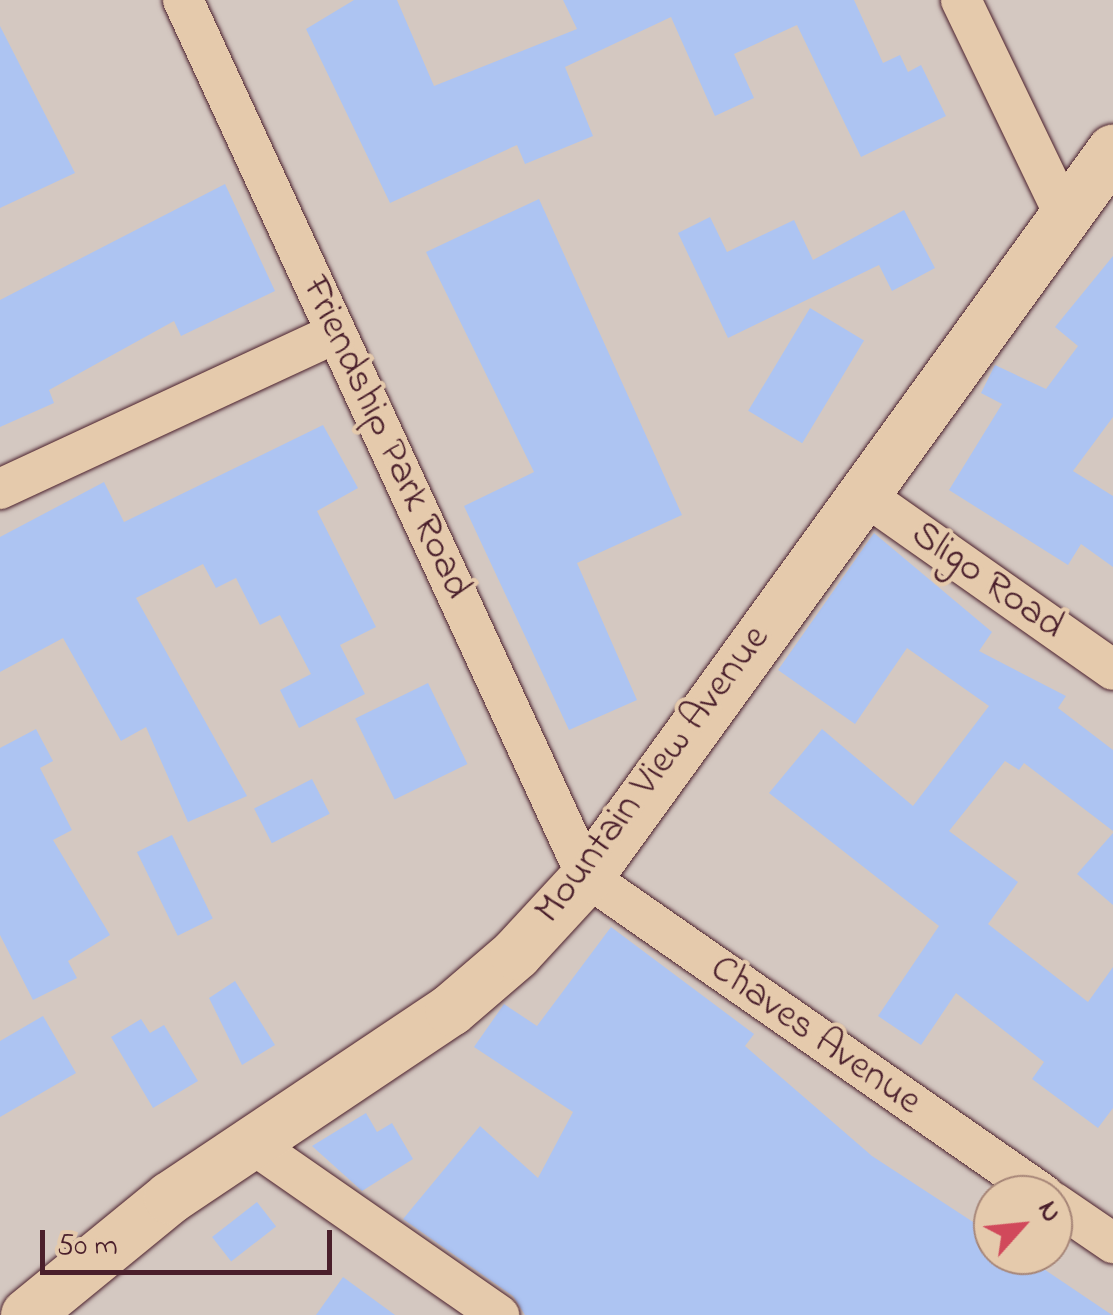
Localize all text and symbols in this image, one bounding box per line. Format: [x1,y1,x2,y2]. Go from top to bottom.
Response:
street label: Friendship Park Road [289,269,481,607]
street label: Sligo Road [901,511,1073,651]
street label: Mountain View Avenue [525,616,781,934]
street label: Chaves Avenue [700,945,930,1127]
north arrow [973,1175,1073,1275]
text: N [1026,1194,1071,1230]
scale bar [45,1210,338,1272]
text: 50 m [57,1225,118,1269]

